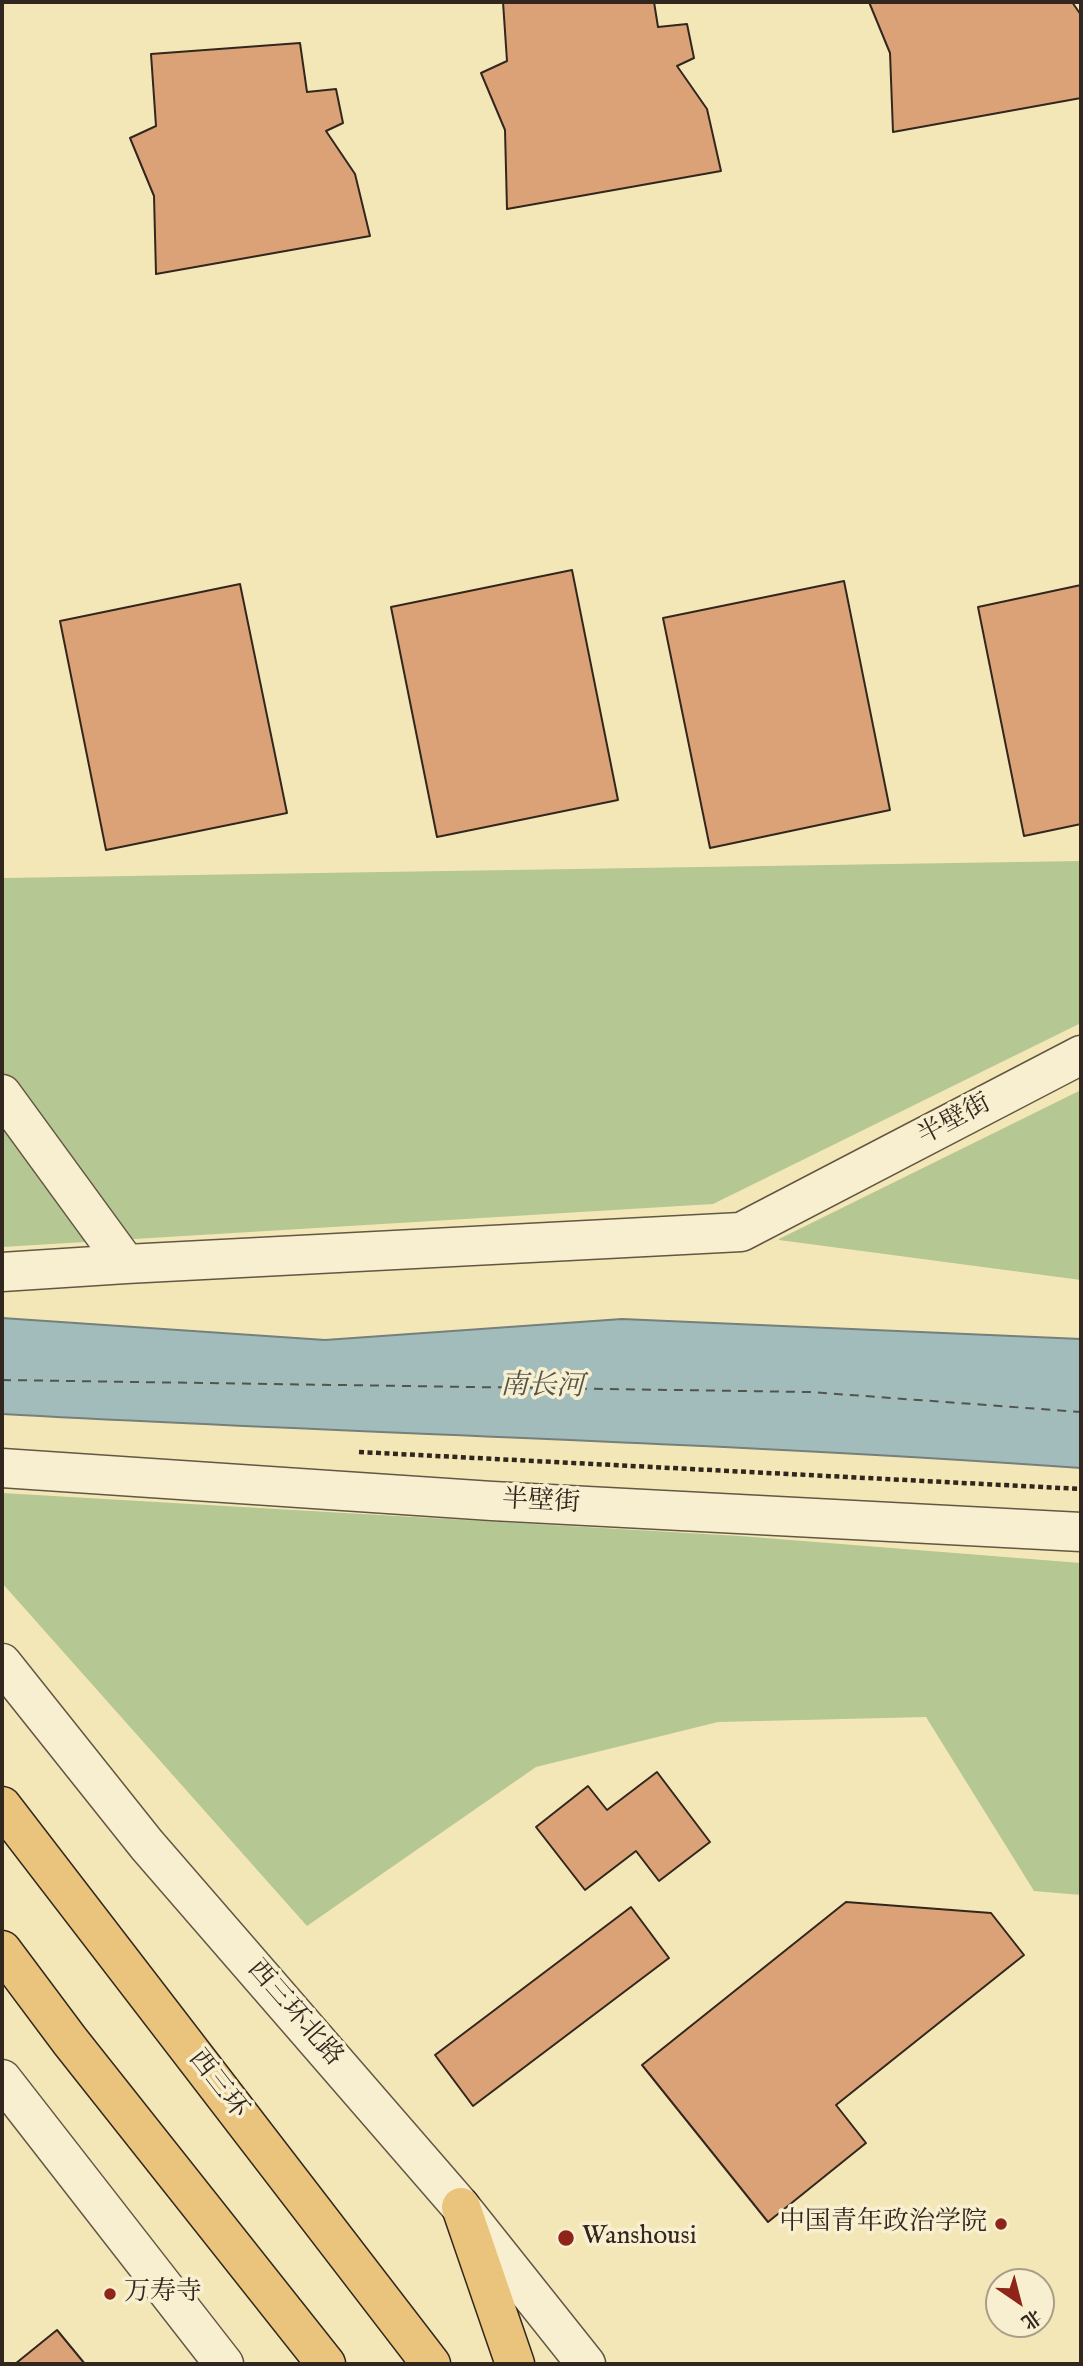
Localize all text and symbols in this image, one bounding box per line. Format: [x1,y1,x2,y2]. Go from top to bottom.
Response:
street label: 半壁街 [913,1089,997,1153]
water label: 南长河 [500,1370,584,1406]
street label: 半壁街 [501,1485,581,1521]
street label: 西三环北路 [240,1955,348,2073]
street label: 西三环 [181,2045,253,2125]
place label: 中国青年政治学院 [779,2208,987,2240]
marker: 中国青年政治学院 [993,2216,1009,2232]
place label: Wanshousi [582,2222,697,2254]
marker: Wanshousi [556,2228,576,2248]
north arrow [985,2268,1055,2338]
place label: 万寿寺 [124,2278,202,2310]
marker: 万寿寺 [102,2286,118,2302]
text: 北 [1016,2303,1046,2334]

